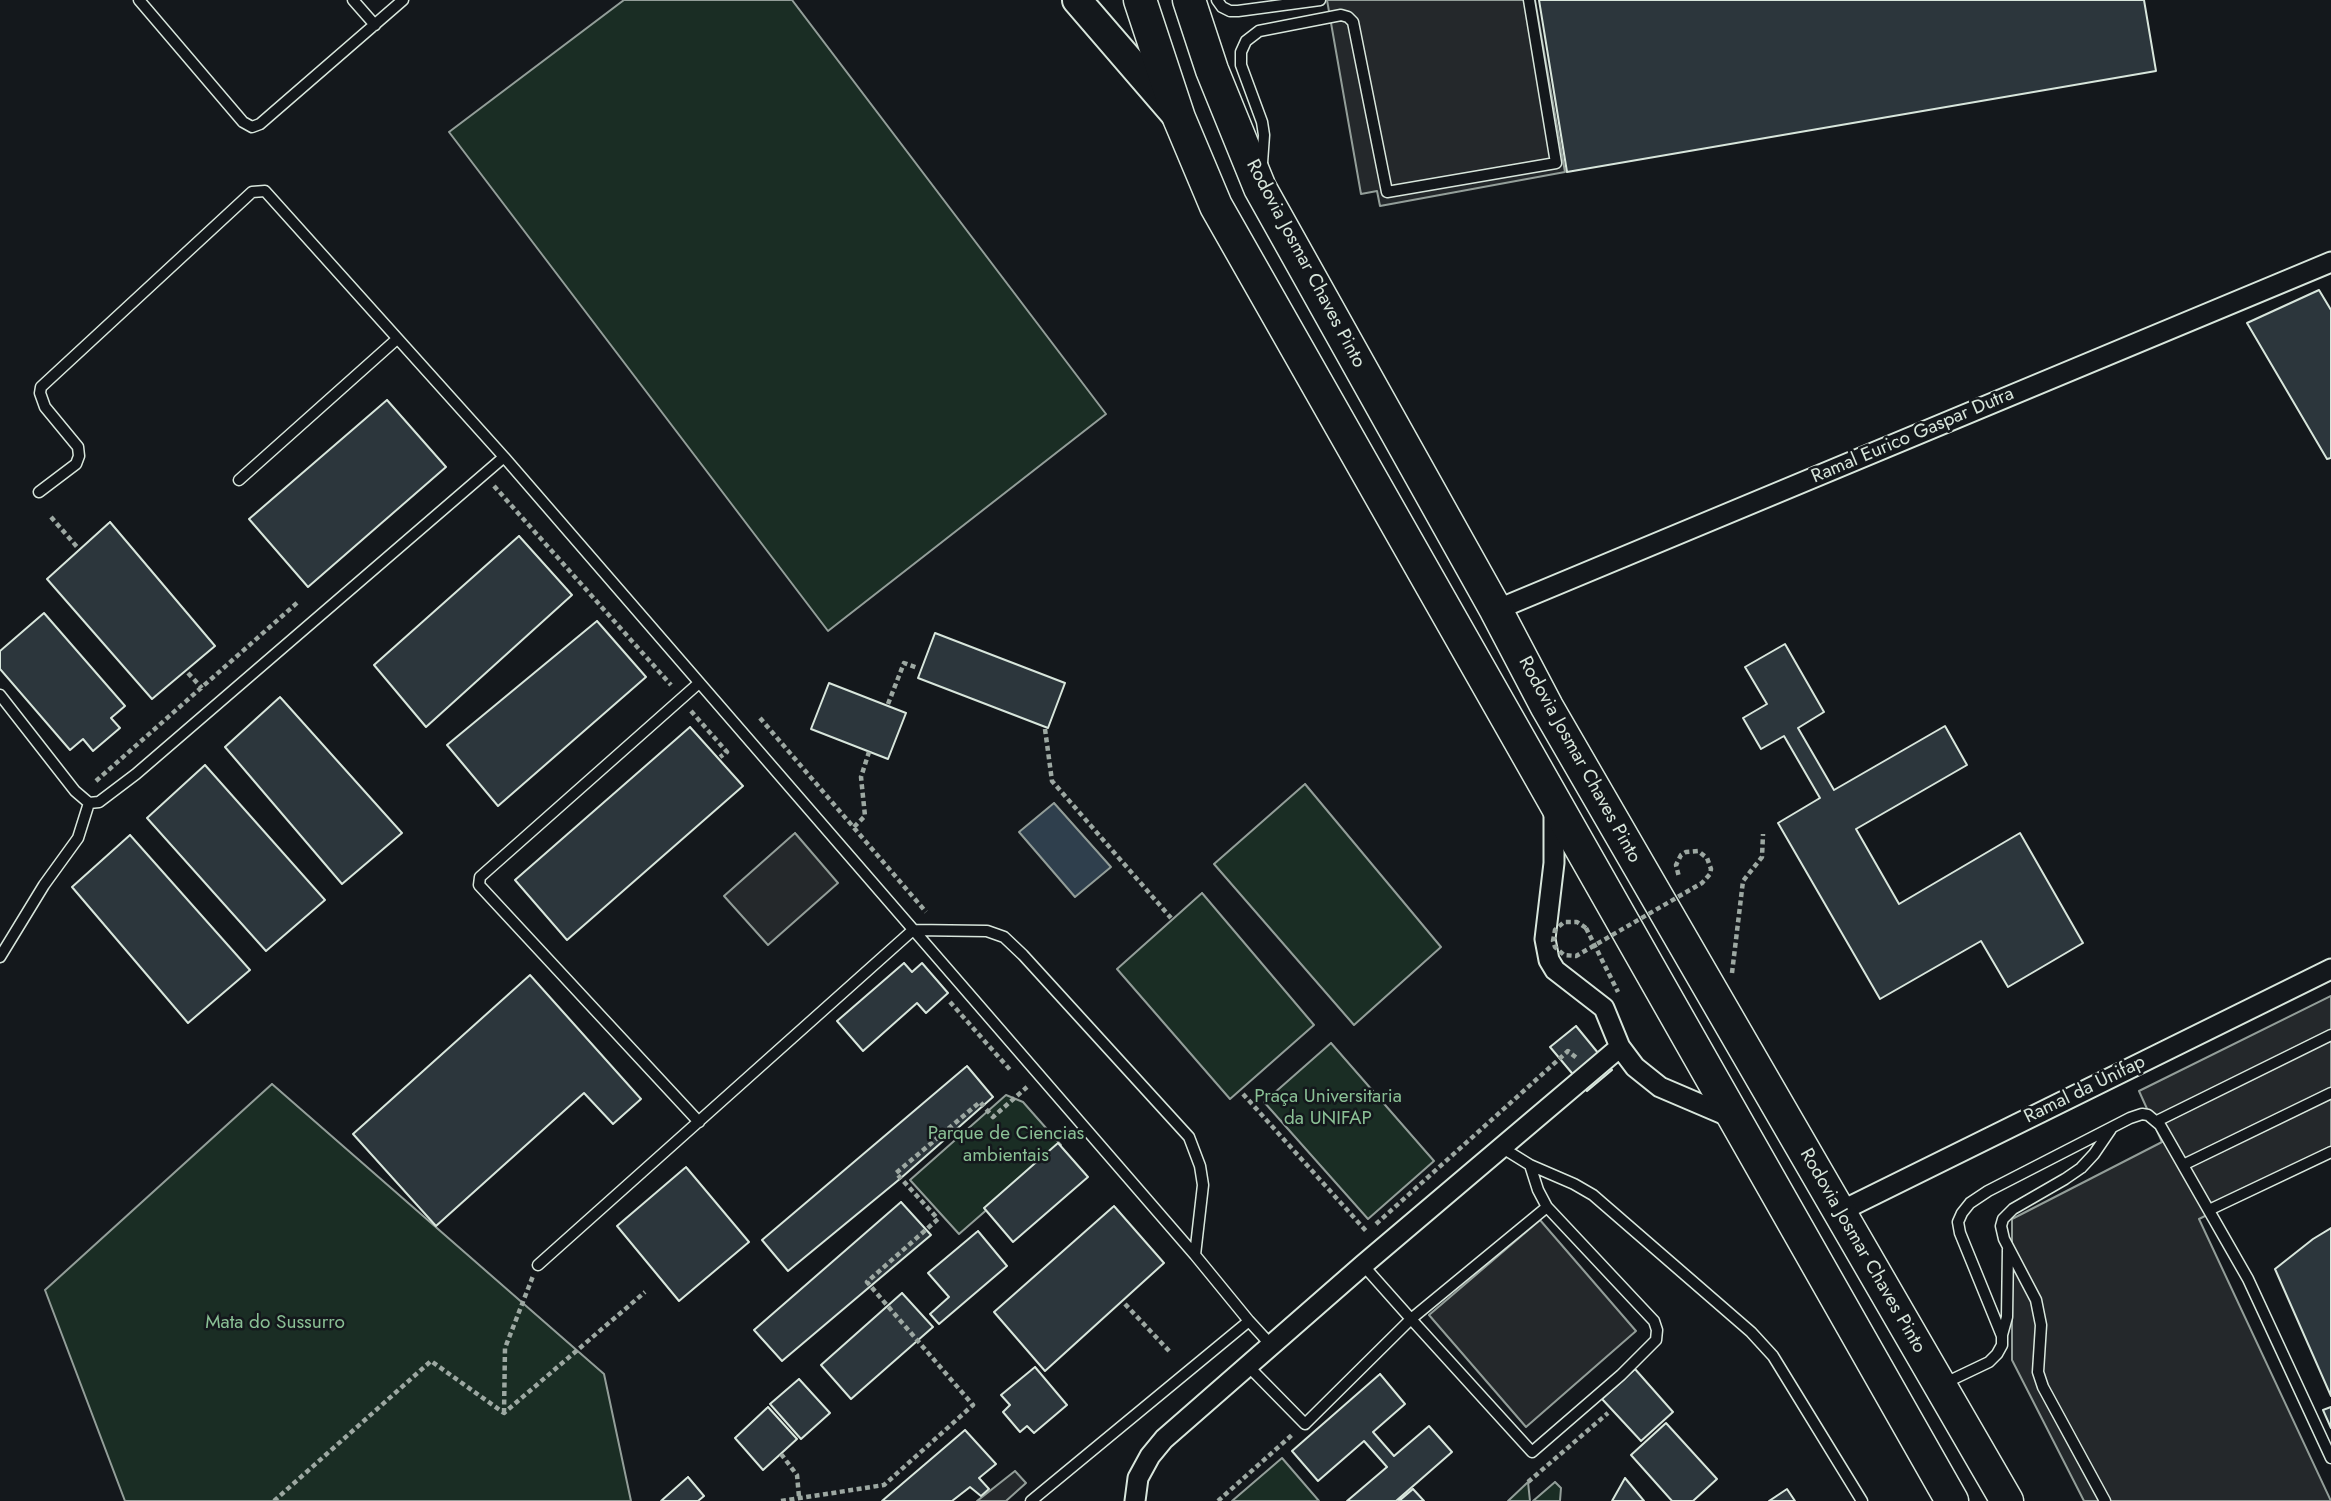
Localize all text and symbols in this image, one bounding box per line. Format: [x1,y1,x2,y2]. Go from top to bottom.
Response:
street label: Rodovia Josmar Chaves Pinto [1240,156,1370,372]
street label: Ramal Eurico Gaspar Dutra [1808,383,2018,489]
street label: Rodovia Josmar Chaves Pinto [1513,653,1645,867]
street label: Ramal da Unifap [2021,1051,2149,1129]
park label: Praça Universitaria da UNIFAP [1254,1086,1402,1130]
park label: Parque de Ciencias ambientais [928,1123,1084,1167]
street label: Rodovia Josmar Chaves Pinto [1794,1145,1930,1357]
park label: Mata do Sussurro [205,1312,345,1334]

